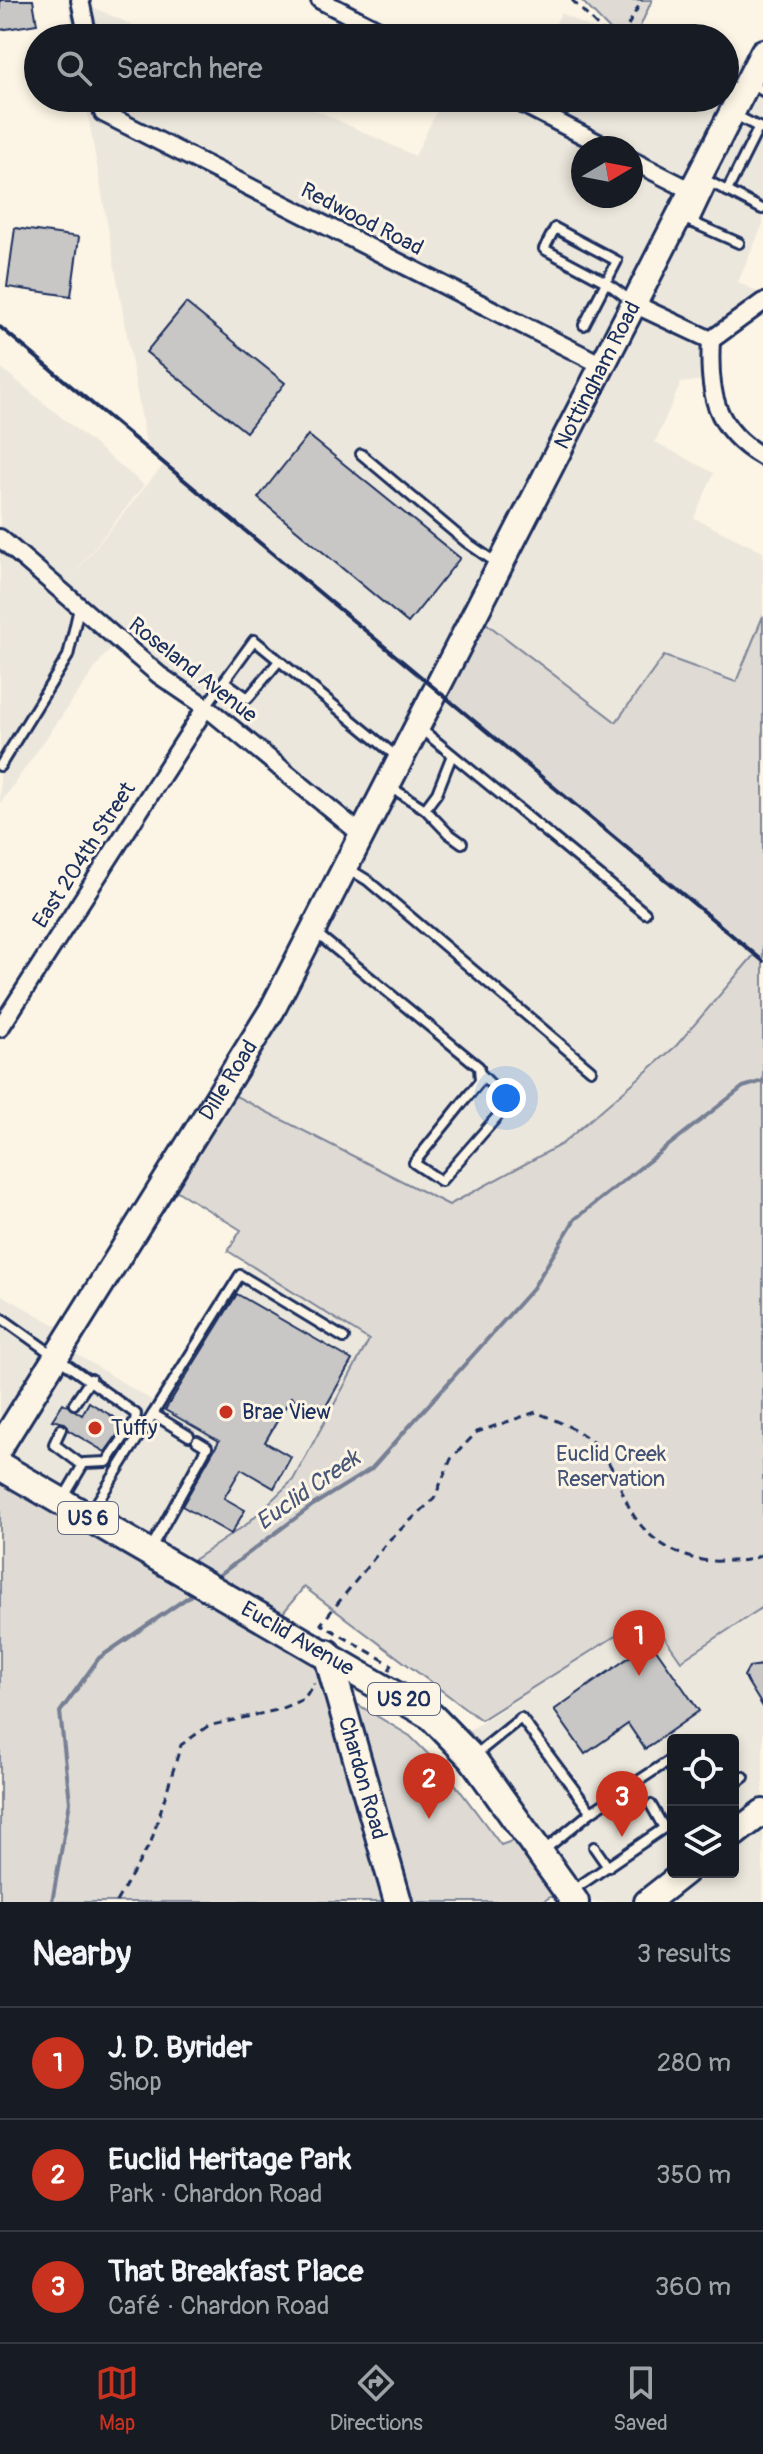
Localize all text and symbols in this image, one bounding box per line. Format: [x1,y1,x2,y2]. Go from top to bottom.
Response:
search box [24,24,739,112]
icon: search [52,46,96,90]
text: Search here [116,50,263,87]
north arrow [571,136,643,208]
street label: Redwood Road [296,176,428,262]
street label: Nottingham Road [548,297,647,454]
street label: Roseland Avenue [123,611,263,729]
street label: East 204th Street [26,776,142,933]
street label: Dille Road [193,1035,264,1126]
your location [486,1078,526,1118]
place label: Brae View [242,1398,331,1426]
marker: Brae View [217,1403,235,1421]
place label: Tuffy [111,1414,157,1442]
marker: Tuffy [86,1419,104,1437]
park label: Euclid Creek Reservation [556,1440,666,1493]
water label: Euclid Creek [250,1442,367,1536]
road number: US 6 [58,1502,118,1534]
street label: Euclid Avenue [236,1595,359,1682]
pin: 1 [613,1610,665,1676]
road number: US 20 [368,1683,440,1715]
street label: Chardon Road [332,1713,393,1843]
map controls [667,1734,739,1878]
button: locate [667,1734,739,1806]
pin: 2 [403,1753,455,1819]
pin: 3 [596,1771,648,1837]
button: layers [667,1806,739,1878]
text: Nearby [32,1933,131,1976]
text: 3 results [637,1938,731,1970]
text: J. D. Byrider [108,2029,252,2066]
text: 1 [53,2047,63,2079]
text: 280 m [657,2047,731,2079]
text: Shop [108,2066,162,2098]
text: Euclid Heritage Park [108,2141,351,2178]
text: 2 [51,2159,65,2191]
text: 350 m [656,2159,731,2191]
text: Park · Chardon Road [108,2178,322,2210]
text: That Breakfast Place [108,2253,363,2290]
text: 3 [51,2271,65,2303]
text: 360 m [655,2271,731,2303]
text: Café · Chardon Road [108,2290,329,2322]
tab: Map [95,2361,139,2437]
tab: Directions [330,2361,423,2437]
tab: Saved [613,2361,668,2437]

